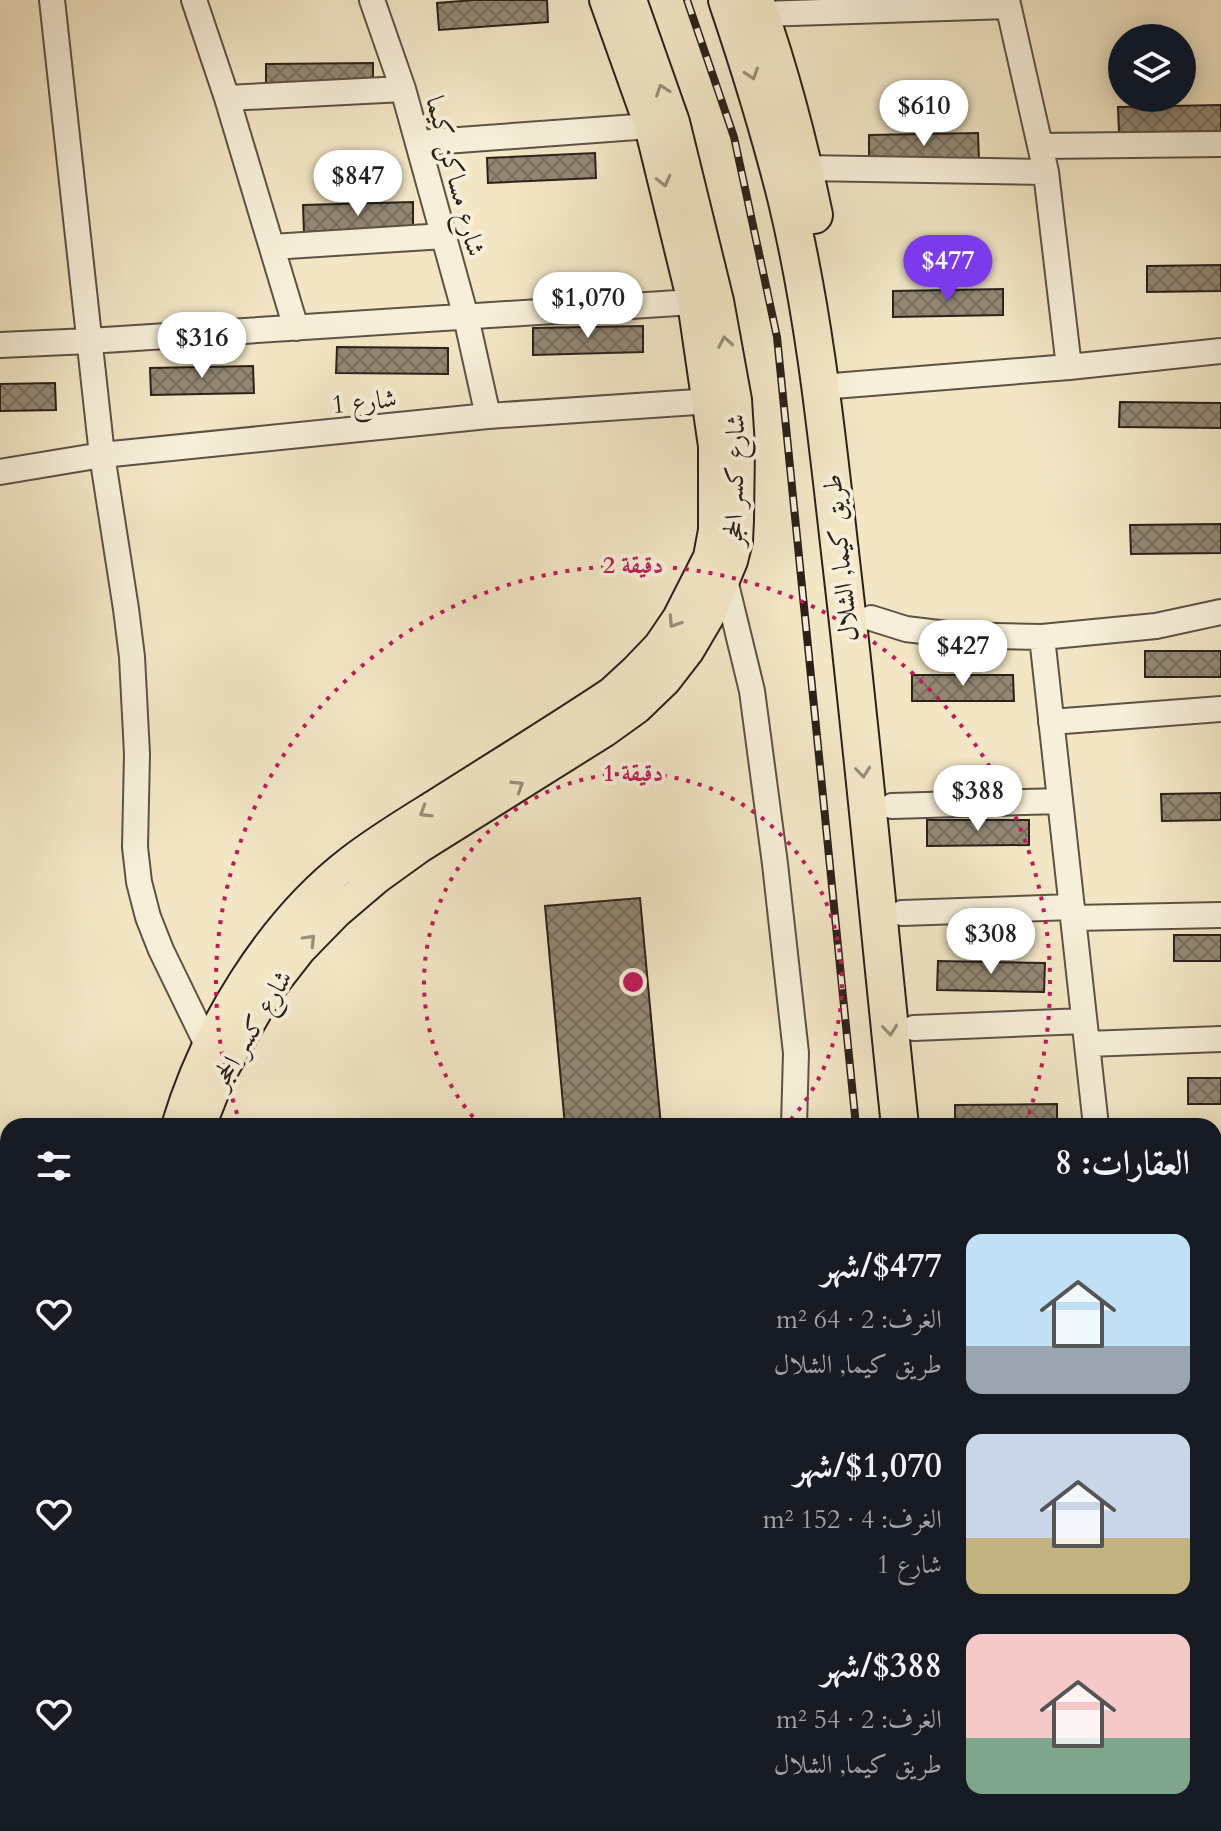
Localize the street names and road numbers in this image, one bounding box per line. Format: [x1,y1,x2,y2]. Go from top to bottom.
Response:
street label: شارع مساكن كيما [413,92,494,261]
street label: شارع 1 [330,381,399,426]
street label: شارع كسر الحجر [716,413,757,550]
street label: طريق كيما, الشلال [814,472,867,643]
street label: شارع كسر الحجر [201,963,304,1100]

